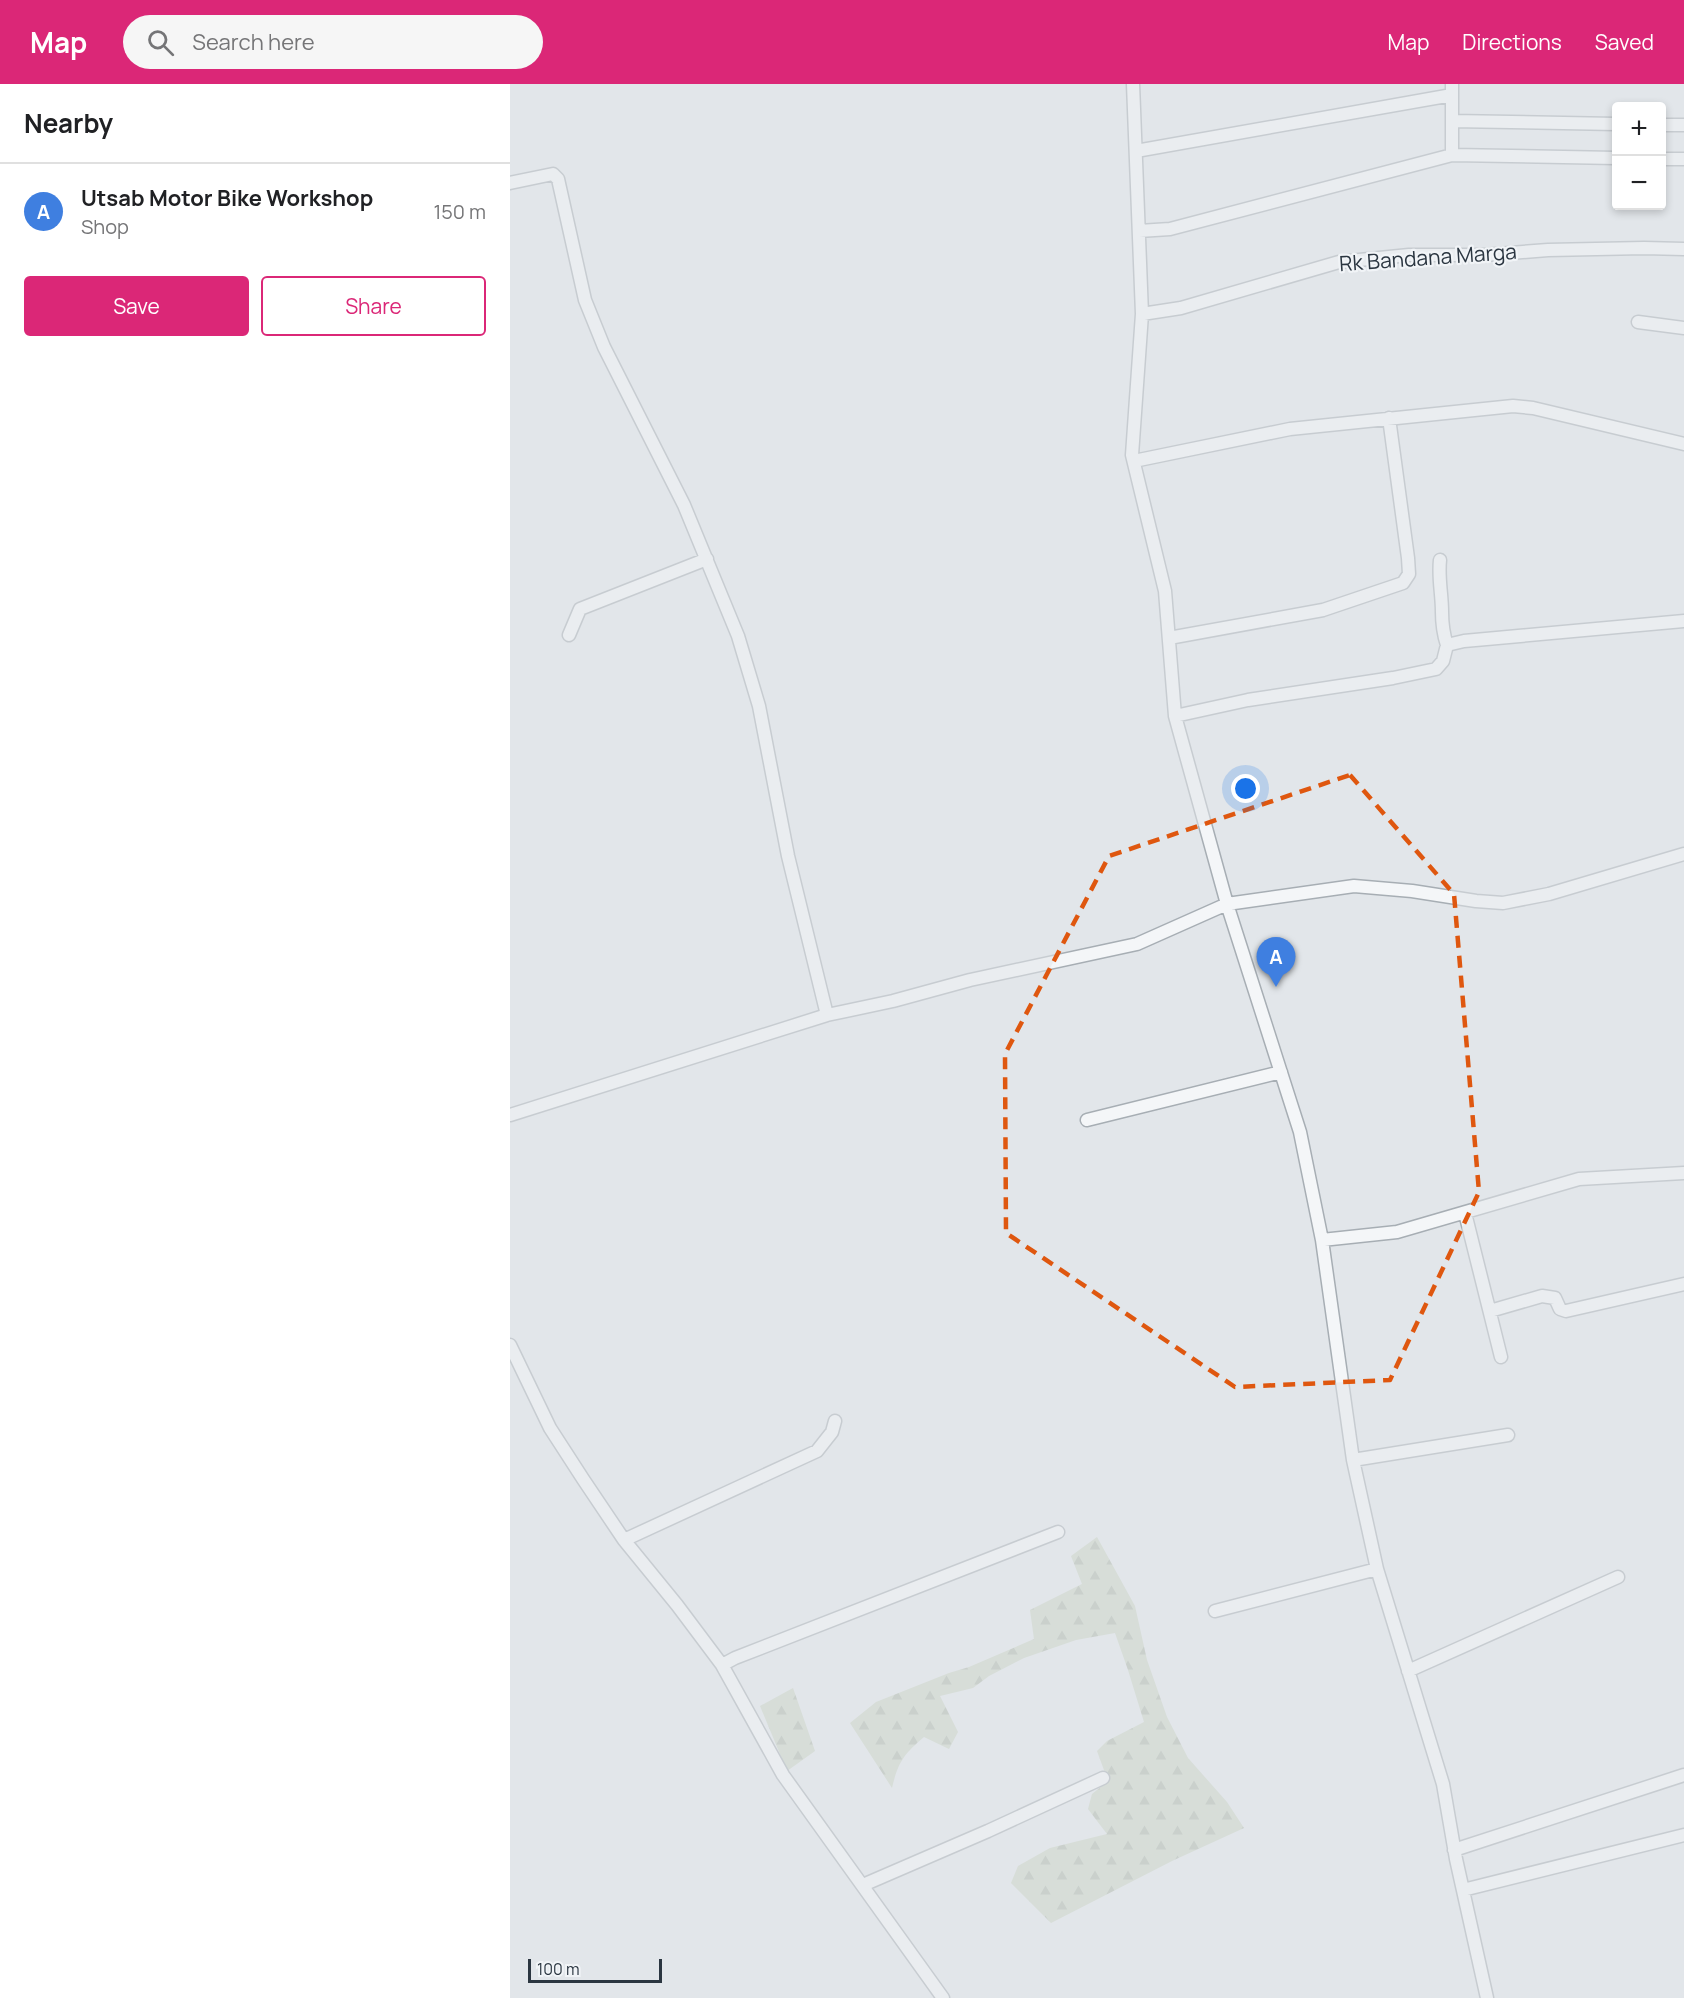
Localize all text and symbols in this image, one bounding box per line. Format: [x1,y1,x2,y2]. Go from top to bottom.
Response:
search box [123,15,543,69]
text: Map [30,23,87,61]
icon: search [144,26,177,59]
text: Search here [192,27,315,57]
text: Map [1388,28,1429,56]
text: Directions [1462,28,1562,56]
text: Saved [1595,28,1654,56]
map controls [1612,102,1666,210]
button: + [1612,102,1666,156]
text: Nearby [24,105,113,141]
button: − [1612,156,1666,210]
text: Utsab Motor Bike Workshop [81,183,373,213]
text: A [37,198,50,225]
text: 150 m [433,198,486,225]
text: Shop [81,213,129,240]
street label: Rk Bandana Marga [1338,237,1518,277]
button: Save [24,276,249,336]
button: Share [261,276,486,336]
your location [1231,774,1260,803]
pin: A [1256,938,1296,987]
scale bar [528,1956,662,1984]
text: 100 m [537,1958,580,1980]

